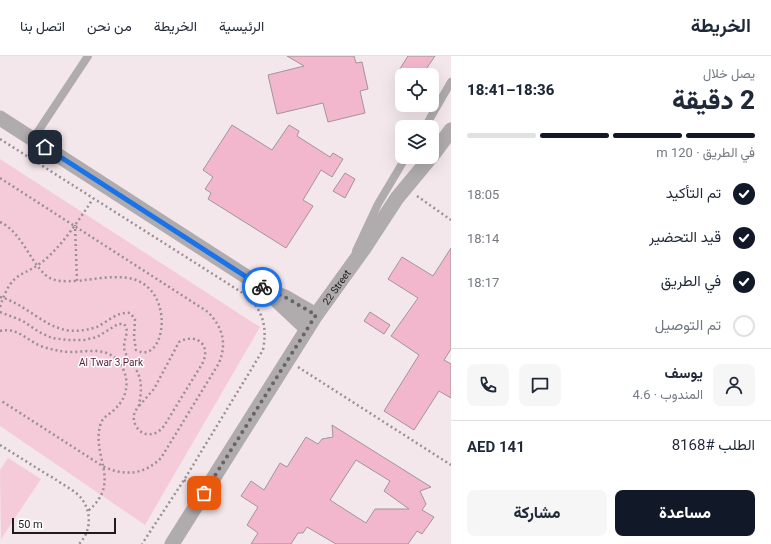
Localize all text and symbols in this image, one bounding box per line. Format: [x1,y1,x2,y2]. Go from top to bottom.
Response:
text: الخريطة [691,14,751,37]
text: اتصل بنا [20,18,65,34]
text: من نحن [87,18,132,34]
text: الخريطة [154,18,197,34]
text: الرئيسية [219,18,264,34]
text: يصل خلال [703,66,755,81]
map controls [395,68,439,164]
button: locate [395,68,439,112]
text: 18:36–18:41 [467,81,554,99]
text: 2 دقيقة [672,85,755,115]
button: layers [395,120,439,164]
pin [28,130,62,164]
icon: home [34,136,56,158]
text: في الطريق · 120 m [656,145,755,160]
icon: check [733,183,755,205]
text: تم التأكيد [666,184,721,202]
text: 18:05 [467,187,499,202]
icon: check [733,227,755,249]
text: قيد التحضير [649,228,721,246]
text: 18:14 [467,231,499,246]
courier [242,267,282,307]
street label: 22 Street [320,268,353,307]
icon: check [733,271,755,293]
text: في الطريق [661,272,721,290]
text: 18:17 [467,275,499,290]
icon: bike [251,276,273,298]
text: تم التوصيل [655,316,721,334]
park label: Al Twar 3 Park [79,357,144,368]
button: phone [467,364,509,406]
button: chat [519,364,561,406]
text: يوسف [665,364,703,382]
button: person [713,364,755,406]
text: المندوب · 4.6 [632,387,703,402]
text: الطلب #8168 [672,436,755,454]
text: AED 141 [467,438,525,456]
pin [187,476,221,510]
icon: bag [193,482,215,504]
button: مشاركة [467,490,607,536]
button: مساعدة [615,490,755,536]
scale bar [12,516,116,535]
text: 50 m [18,518,43,531]

